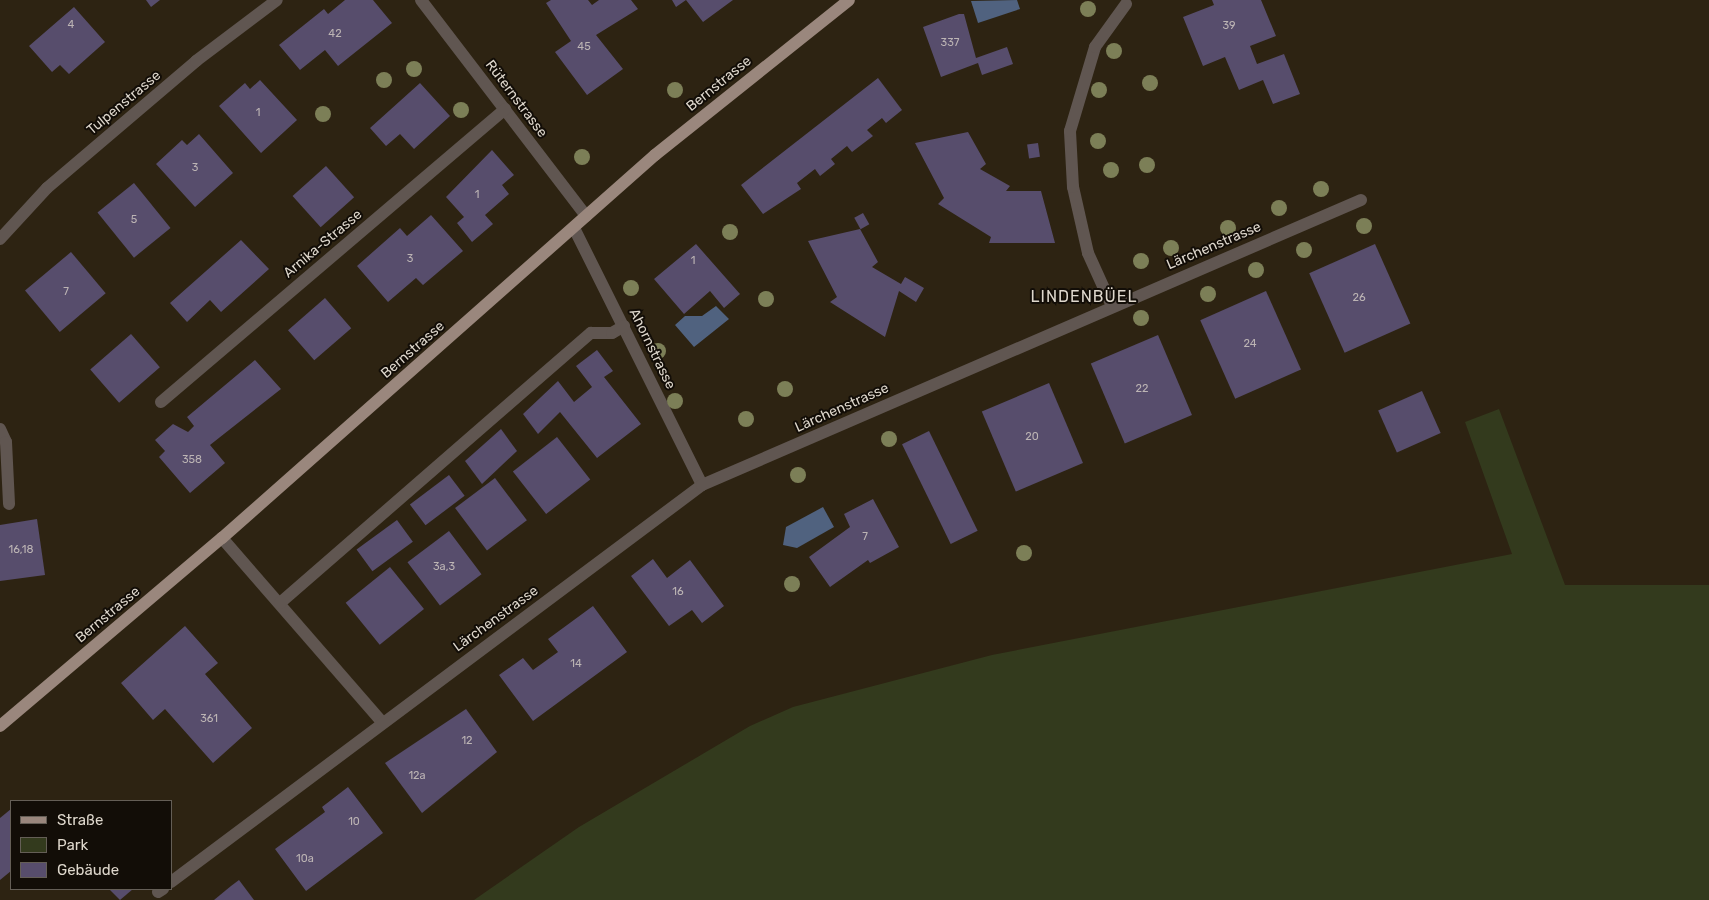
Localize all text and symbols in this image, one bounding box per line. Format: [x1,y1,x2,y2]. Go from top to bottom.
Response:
house number: 4 [68,18,74,32]
house number: 39 [1222,19,1236,33]
house number: 42 [328,27,342,41]
house number: 337 [941,36,959,50]
house number: 45 [577,40,591,54]
street label: Bernstrasse [683,53,755,115]
street label: Rüternstrasse [481,57,551,141]
street label: Tulpenstrasse [84,67,164,139]
house number: 1 [256,106,260,120]
house number: 3 [192,161,198,175]
house number: 1 [475,188,479,202]
street label: Arnika-Strasse [280,206,366,282]
house number: 5 [131,213,137,227]
street label: Lärchenstrasse [1164,219,1264,273]
house number: 3 [407,252,413,266]
house number: 1 [691,254,695,268]
house number: 7 [63,285,69,299]
district label: LINDENBÜEL [1029,287,1139,307]
house number: 26 [1352,291,1366,305]
street label: Ahornstrasse [625,306,679,392]
street label: Bernstrasse [378,318,448,382]
house number: 24 [1243,337,1257,351]
street label: Lärchenstrasse [792,380,892,436]
house number: 22 [1136,382,1148,396]
house number: 20 [1025,430,1039,444]
house number: 358 [182,453,202,467]
house number: 7 [862,530,868,544]
house number: 16,18 [8,543,34,557]
house number: 3a,3 [433,560,455,574]
street label: Bernstrasse [72,583,144,647]
street label: Lärchenstrasse [450,583,542,655]
house number: 16 [672,585,684,599]
house number: 14 [570,657,582,671]
house number: 361 [200,712,218,726]
house number: 12 [461,734,473,748]
house number: 12a [408,769,426,783]
legend [10,800,172,890]
text: Straße [57,811,103,829]
house number: 10 [348,815,360,829]
text: Park [57,836,88,854]
house number: 10a [296,852,314,866]
text: Gebäude [57,861,119,879]

